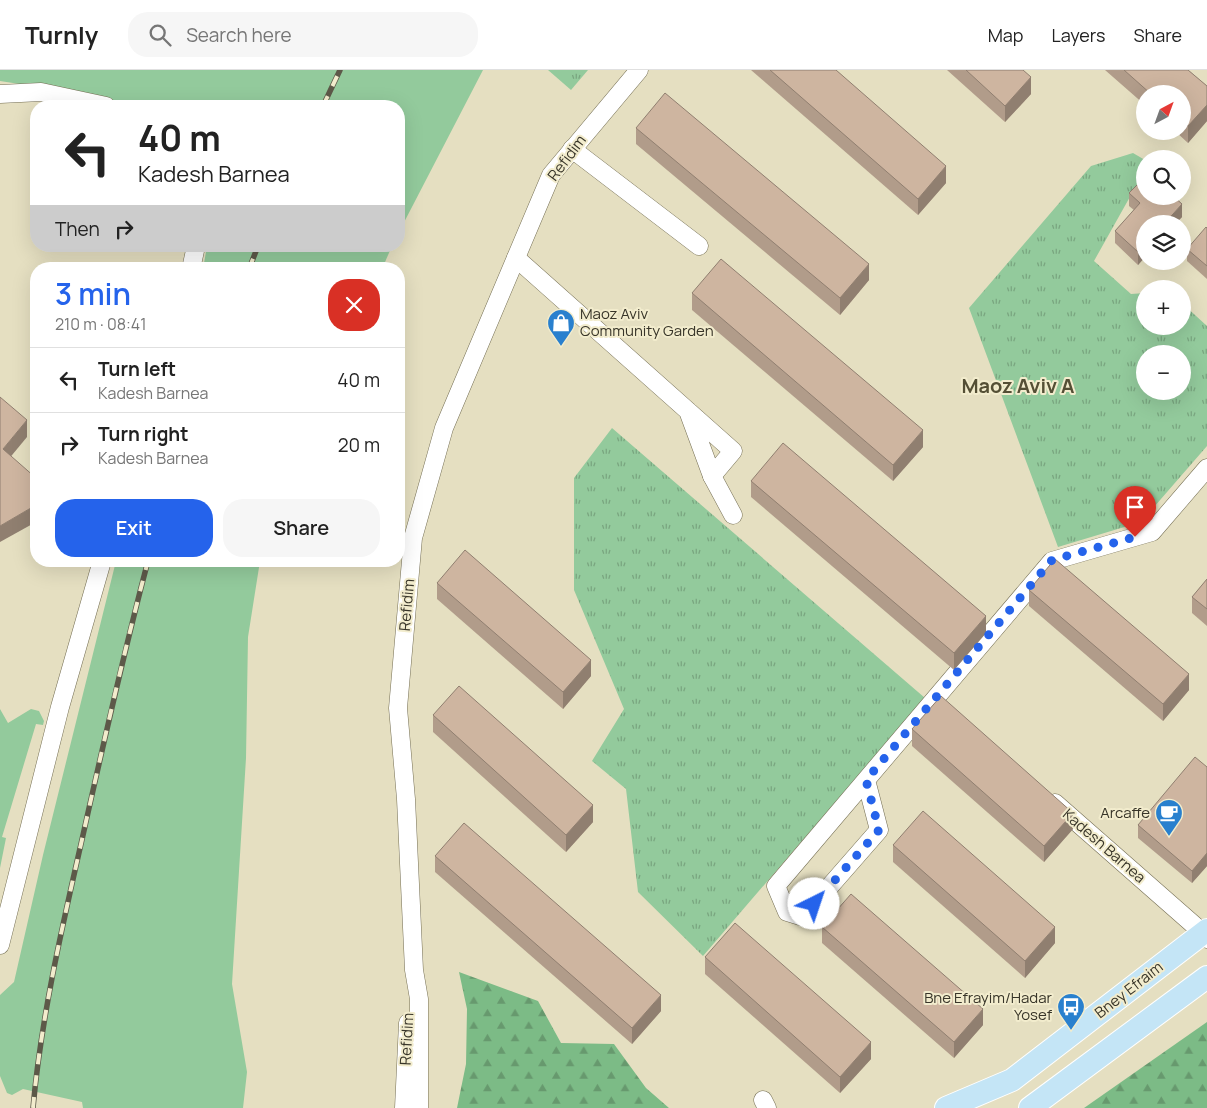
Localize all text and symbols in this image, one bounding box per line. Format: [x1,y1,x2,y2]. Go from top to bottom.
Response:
search box [128,12,478,57]
text: Turnly [25,18,98,51]
icon: search [146,21,174,49]
text: Search here [186,22,292,48]
text: Map [988,23,1023,47]
text: Layers [1051,23,1105,47]
text: Share [1133,23,1182,47]
north arrow [1136,85,1191,140]
map controls [1136,85,1191,400]
text: 40 m [138,114,221,162]
icon: left [55,120,120,185]
street label: Refidim [542,130,591,185]
button: search [1136,150,1191,205]
text: Kadesh Barnea [138,159,290,189]
icon: right [110,215,138,243]
button: layers [1136,215,1191,270]
text: Then [55,216,100,242]
text: 3 min [55,273,131,314]
button: close [328,279,380,331]
button: + [1136,280,1191,335]
place label: Maoz Aviv Community Garden [580,303,714,341]
shop icon: Maoz Aviv Community Garden [546,308,576,347]
text: 210 m · 08:41 [55,313,146,335]
button: − [1136,345,1191,400]
text: Turn left [98,356,176,382]
icon: left [55,366,83,394]
text: 40 m [337,367,380,393]
district label: Maoz Aviv A [962,372,1075,399]
text: Kadesh Barnea [98,382,208,404]
text: Turn right [98,421,188,447]
icon: right [55,431,83,459]
text: 20 m [338,432,380,458]
text: Kadesh Barnea [98,447,208,469]
pin [1114,486,1156,537]
icon: arrive [1121,493,1149,521]
button: Exit [55,499,213,557]
button: Share [223,499,380,557]
street label: Refidim [394,578,419,632]
cafe icon: Arcaffe [1154,798,1184,837]
place label: Arcaffe [1100,802,1150,823]
street label: Kadesh Barnea [1058,804,1150,887]
position arrow [787,877,839,929]
street label: Bney Efraim [1090,956,1167,1023]
place label: Bne Efrayim/Hadar Yosef [924,987,1053,1025]
bus stop icon: Bne Efrayim/Hadar Yosef [1056,992,1086,1031]
street label: Refidim [395,1012,418,1066]

